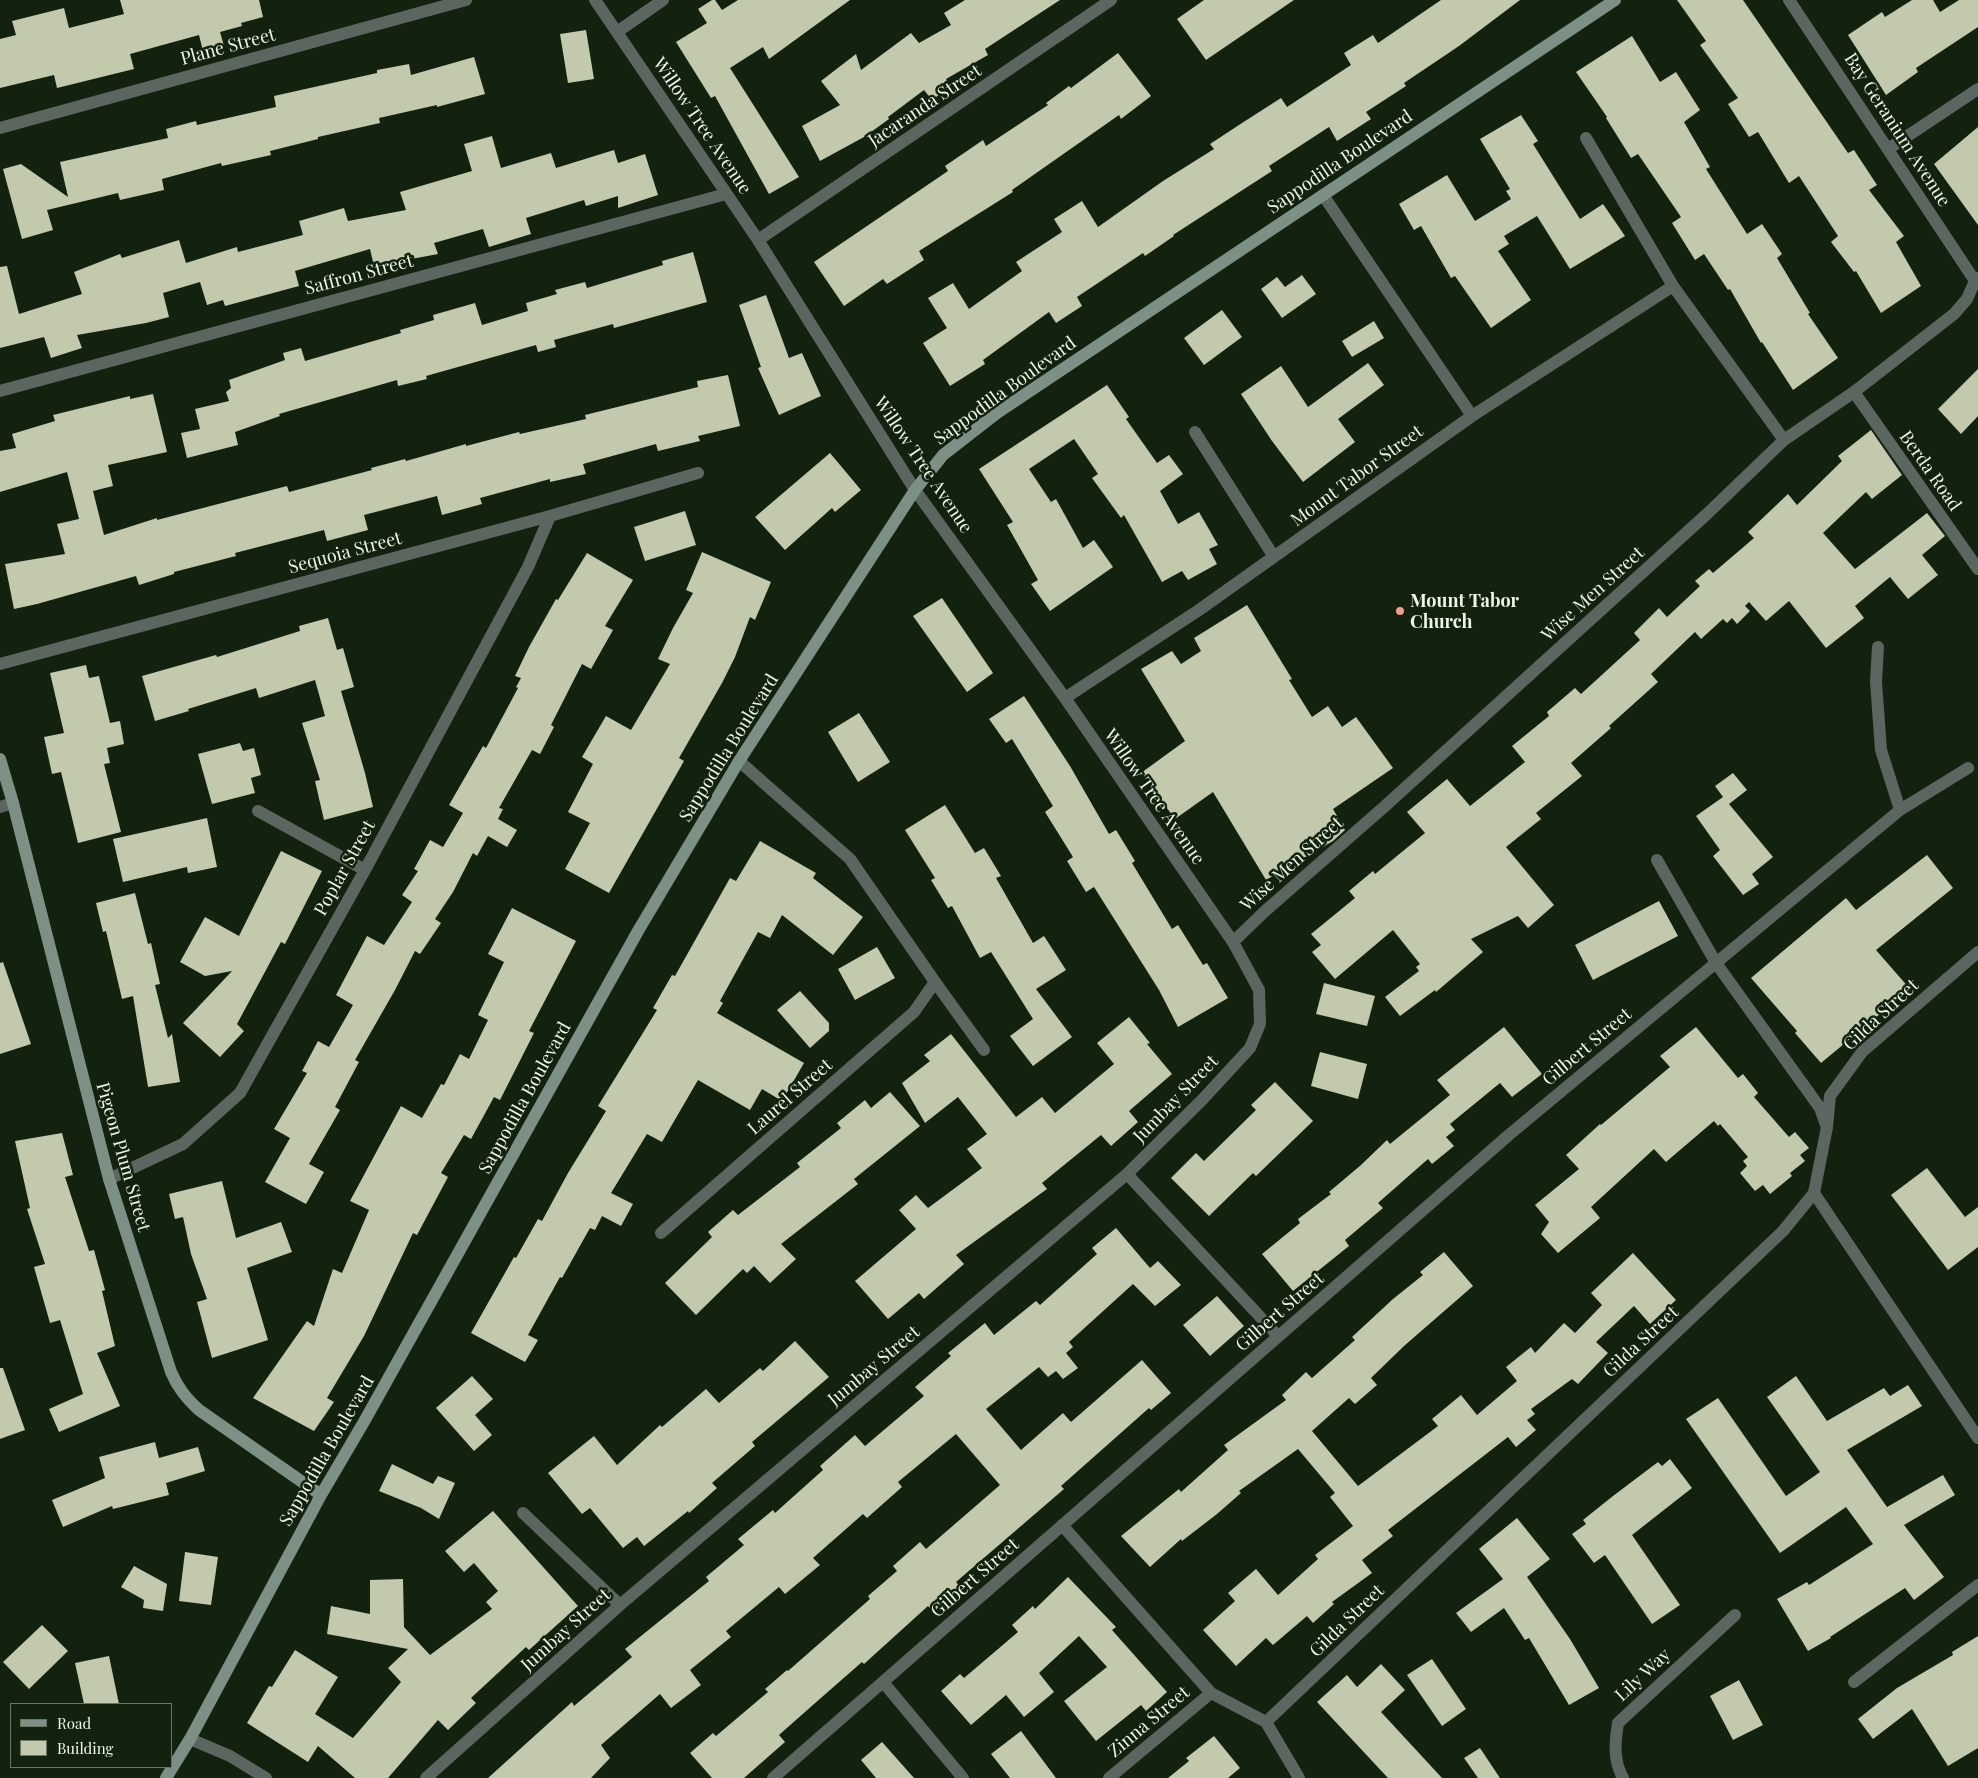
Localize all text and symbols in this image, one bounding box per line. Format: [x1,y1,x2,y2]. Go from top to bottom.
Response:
street label: Plane Street [178,24,278,70]
street label: Bay Geranium Avenue [1839,49,1955,211]
street label: Willow Tree Avenue [648,54,756,198]
street label: Jacaranda Street [864,60,986,152]
street label: Sappodilla Boulevard [1263,105,1417,219]
street label: Saffron Street [302,250,416,300]
street label: Sappodilla Boulevard [930,332,1080,450]
street label: Willow Tree Avenue [869,393,977,537]
street label: Mount Tabor Street [1287,421,1427,531]
street label: Berda Road [1895,427,1965,515]
street label: Sequoia Street [286,528,404,578]
street label: Wise Men Street [1537,542,1649,646]
place label: Mount Tabor Church [1410,590,1519,632]
marker: Mount Tabor Church [1394,605,1406,617]
street label: Sappodilla Boulevard [675,670,783,826]
street label: Willow Tree Avenue [1099,725,1209,869]
street label: Wise Men Street [1236,812,1348,916]
street label: Poplar Street [310,817,380,919]
street label: Gilda Street [1839,975,1923,1055]
street label: Gilbert Street [1538,1004,1636,1090]
street label: Sappodilla Boulevard [474,1018,576,1178]
street label: Jumbay Street [1129,1051,1223,1147]
street label: Laurel Street [743,1054,837,1140]
street label: Pigeon Plum Street [91,1080,155,1234]
street label: Gilbert Street [1232,1268,1328,1356]
street label: Gilda Street [1599,1302,1683,1382]
street label: Jumbay Street [824,1321,924,1411]
street label: Sappodilla Boulevard [275,1372,379,1530]
street label: Gilbert Street [927,1534,1023,1622]
street label: Gilda Street [1305,1580,1389,1662]
street label: Jumbay Street [517,1584,615,1676]
street label: Lily Way [1611,1644,1675,1706]
street label: Zinna Street [1104,1682,1194,1762]
legend [10,1703,172,1768]
text: Road [57,1713,91,1733]
text: Building [57,1738,113,1758]

